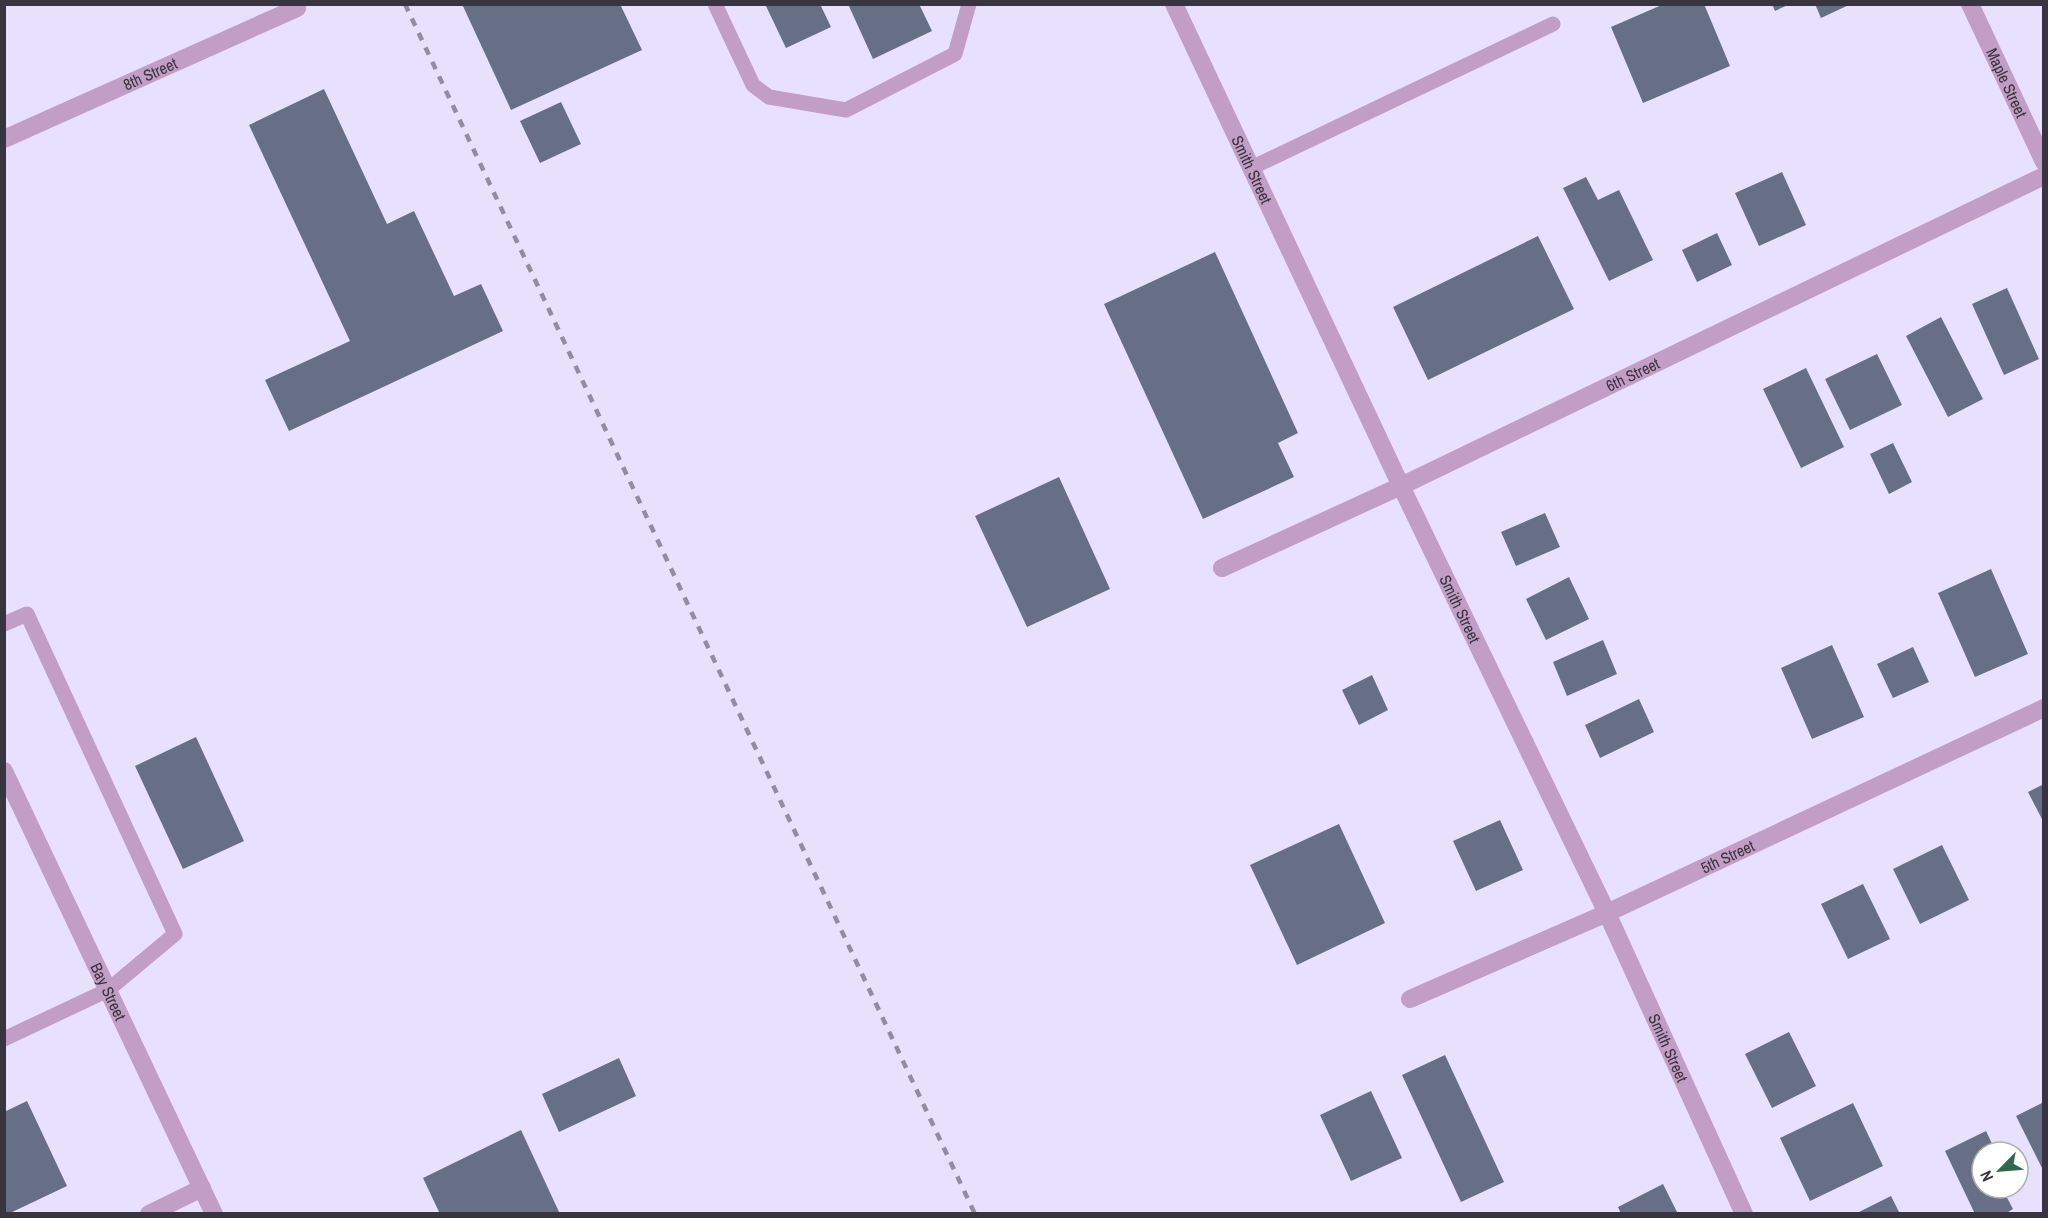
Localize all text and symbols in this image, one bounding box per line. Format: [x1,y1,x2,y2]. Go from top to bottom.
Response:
street label: Maple Street [1981,44,2033,121]
street label: 8th Street [120,52,181,95]
street label: Smith Street [1226,132,1278,208]
street label: 6th Street [1602,352,1663,397]
street label: Smith Street [1434,571,1486,647]
street label: 5th Street [1697,834,1758,879]
street label: Bay Street [85,959,132,1024]
street label: Smith Street [1643,1010,1694,1086]
north arrow [1970,1140,2030,1200]
text: N [1974,1167,1998,1185]

